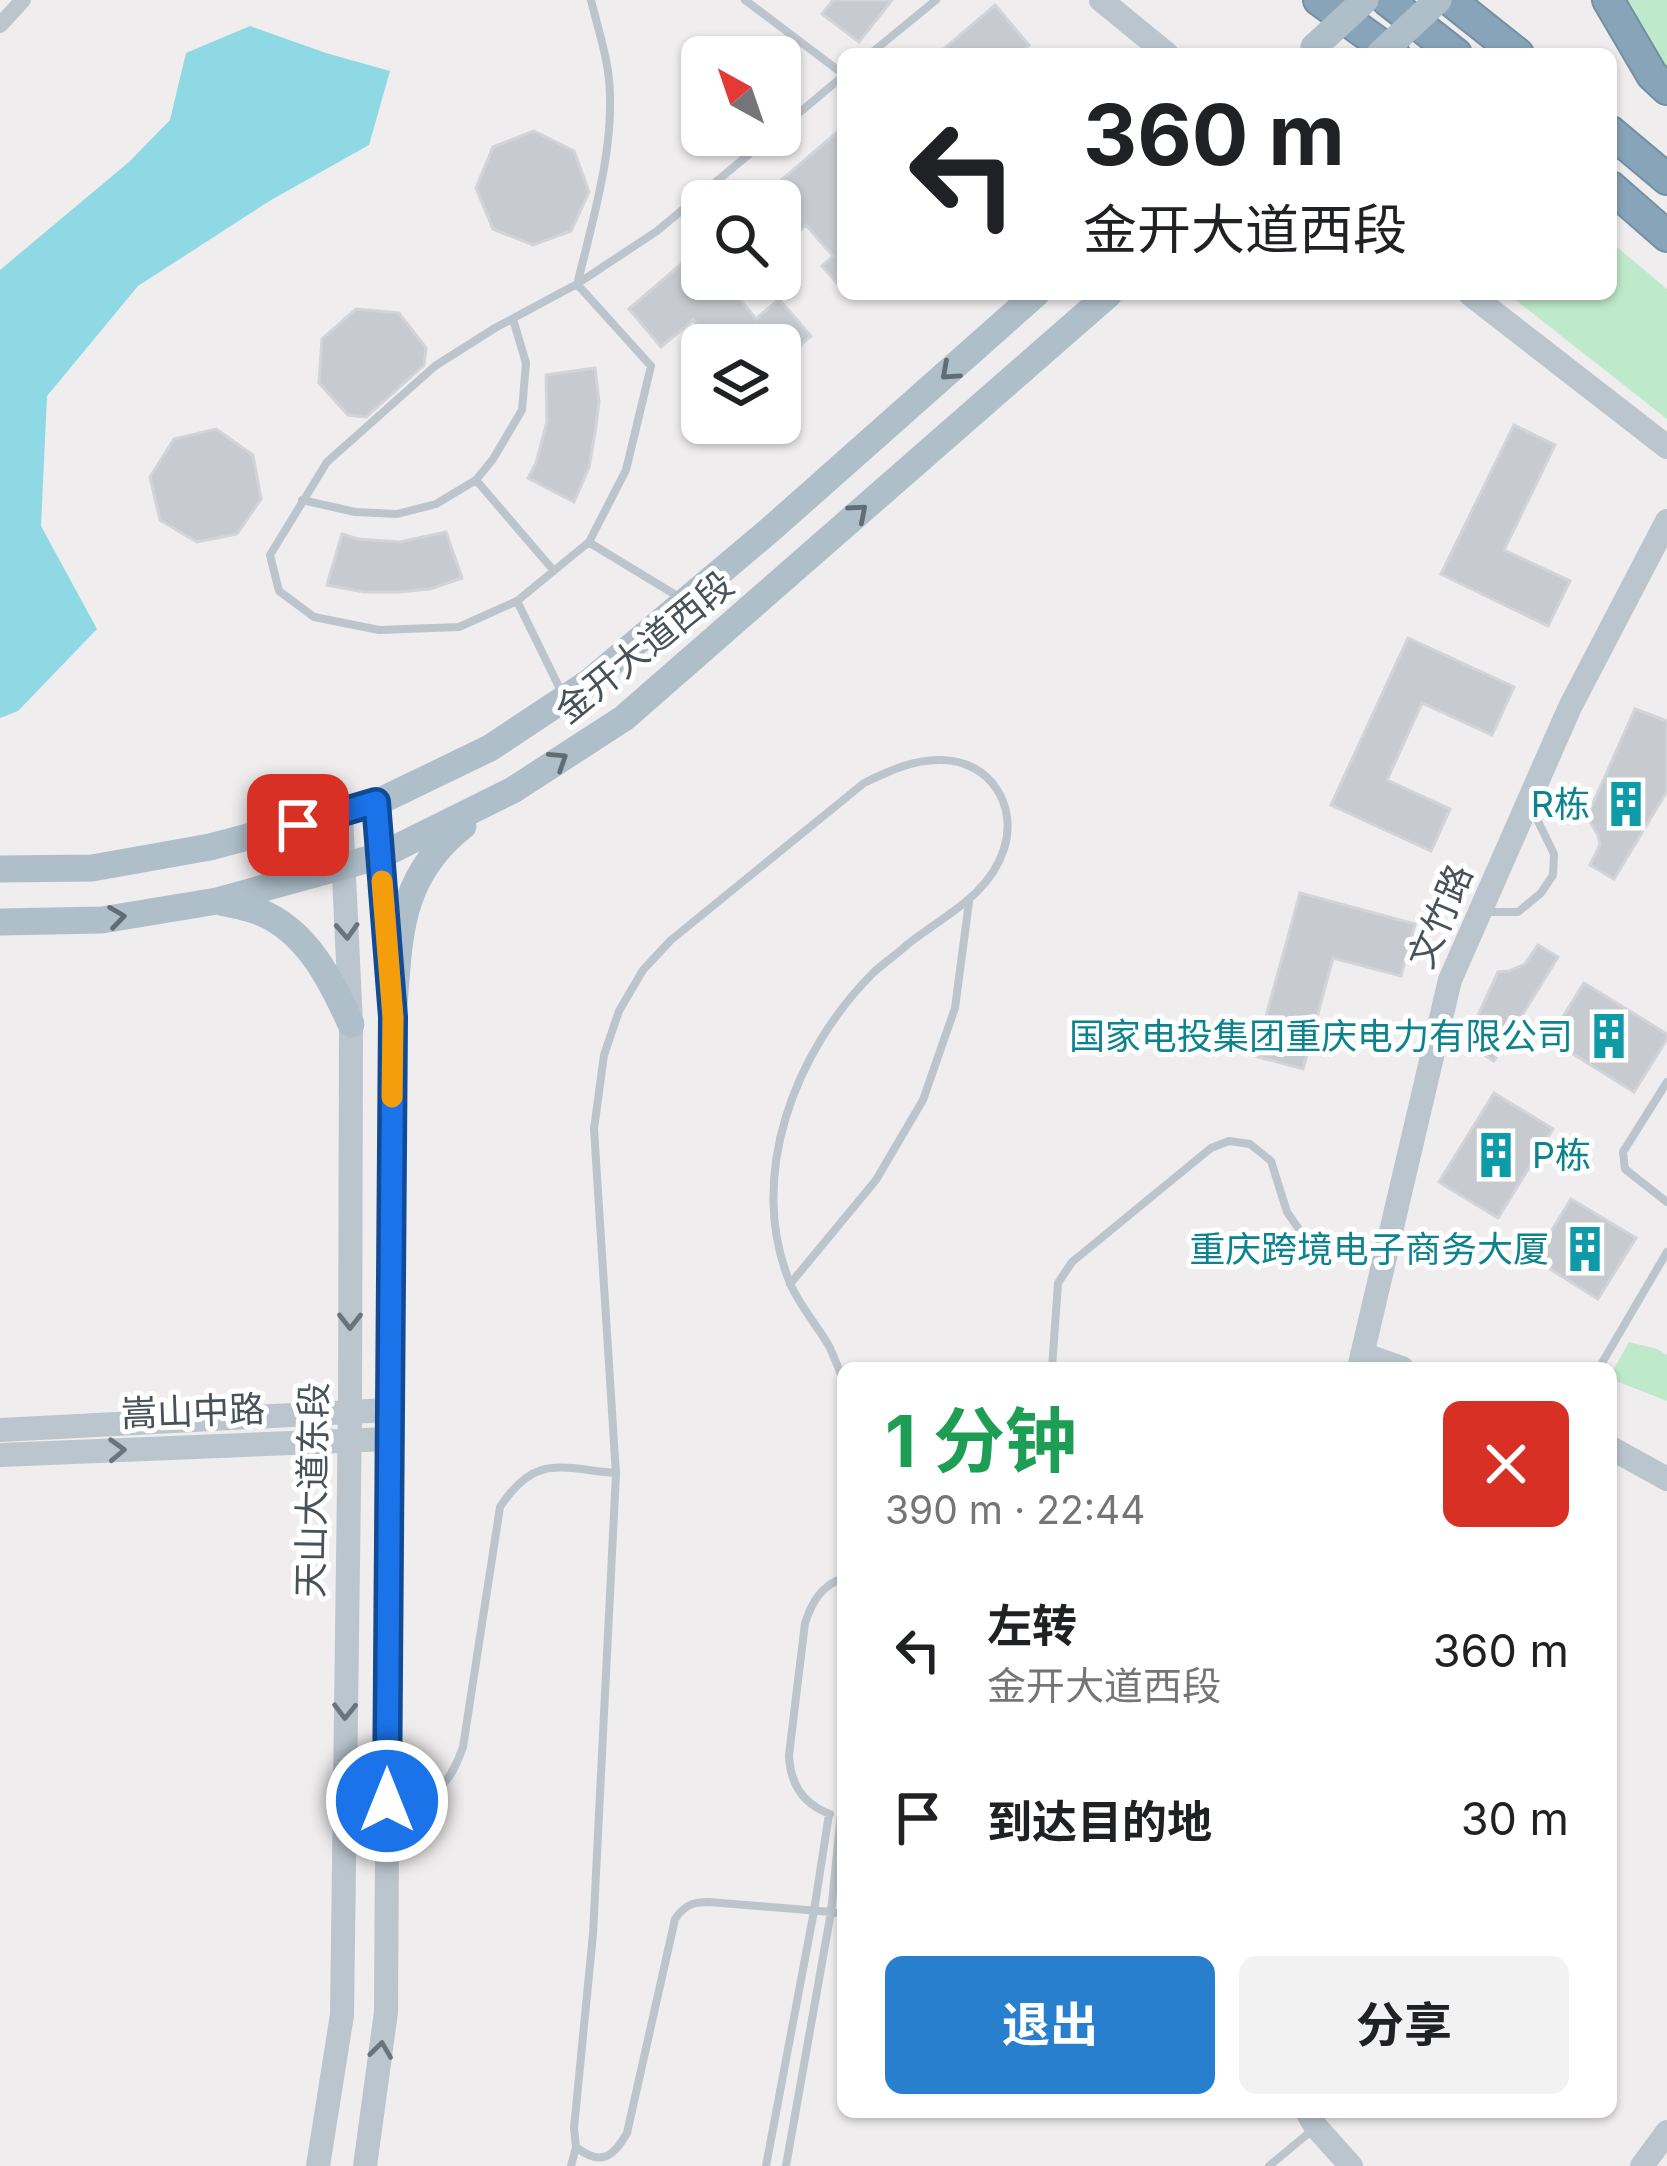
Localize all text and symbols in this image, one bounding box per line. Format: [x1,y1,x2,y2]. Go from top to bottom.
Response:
north arrow [681,36,801,156]
map controls [681,36,801,444]
text: 360 m [1083,84,1345,185]
icon: left [885,96,1041,252]
button: search [681,180,801,300]
text: 金开大道西段 [1083,197,1407,262]
button: layers [681,324,801,444]
one-way arrow [941,358,962,379]
one-way arrow [845,505,867,526]
street label: 金开大道西段 [546,562,742,732]
one-way arrow [546,751,568,774]
pin [247,774,349,876]
building icon: R栋 [1601,779,1651,829]
place label: R栋 [1531,782,1590,826]
icon: arrive [265,792,331,858]
street label: 文竹路 [1399,858,1481,974]
one-way arrow [107,905,126,931]
one-way arrow [334,922,360,941]
building icon: 国家电投集团重庆电力有限公司 [1584,1011,1634,1061]
place label: 国家电投集团重庆电力有限公司 [1069,1014,1573,1058]
building icon: P栋 [1471,1130,1521,1180]
place label: P栋 [1532,1133,1591,1177]
building icon: 重庆跨境电子商务大厦 [1560,1224,1610,1274]
place label: 重庆跨境电子商务大厦 [1189,1227,1549,1271]
one-way arrow [337,1313,363,1331]
street label: 天山大道东段 [288,1382,336,1598]
street label: 嵩山中路 [120,1387,266,1435]
text: 1 分钟 [885,1397,1077,1484]
button: close [1443,1401,1569,1527]
one-way arrow [108,1437,127,1463]
text: 390 m · 22:44 [885,1486,1145,1533]
text: 左转 [987,1598,1077,1653]
icon: left [885,1617,951,1683]
text: 360 m [1433,1623,1569,1678]
text: 金开大道西段 [987,1662,1221,1709]
one-way arrow [332,1703,358,1721]
position arrow [324,1738,450,1864]
icon: arrive [885,1785,951,1851]
text: 30 m [1461,1791,1569,1846]
text: 到达目的地 [987,1794,1212,1849]
button: 退出 [885,1956,1215,2094]
button: 分享 [1239,1956,1569,2094]
one-way arrow [367,2040,393,2060]

